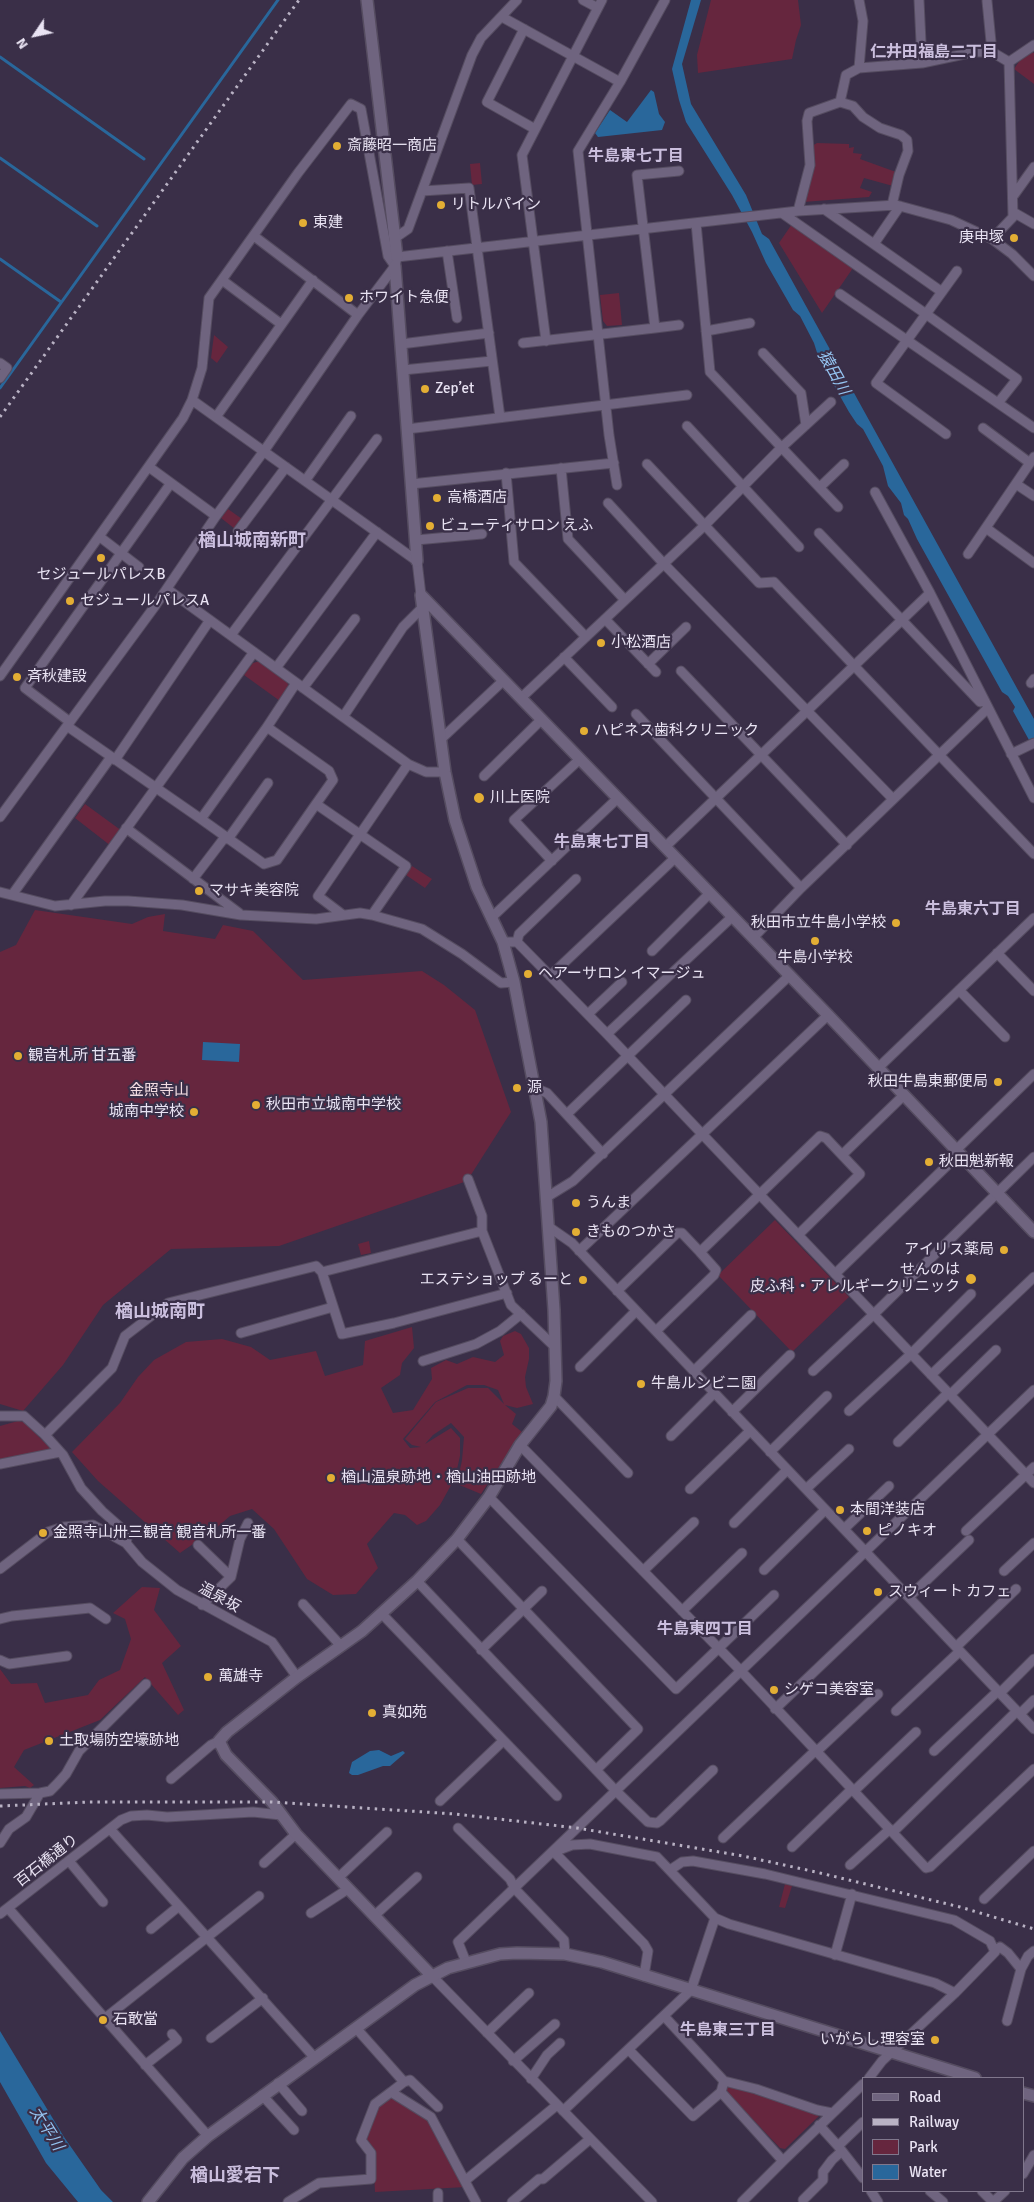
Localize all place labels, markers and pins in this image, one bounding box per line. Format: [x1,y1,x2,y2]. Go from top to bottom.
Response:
place label: 斎藤昭一商店 [347,137,437,155]
marker: 斎藤昭一商店 [331,140,343,152]
place label: リトルパイン [451,196,541,214]
marker: リトルパイン [435,199,447,211]
place label: 東建 [313,214,343,232]
marker: 東建 [297,217,309,229]
place label: 庚申塚 [959,229,1004,247]
marker: 庚申塚 [1008,232,1020,244]
place label: ホワイト急便 [359,289,449,307]
marker: ホワイト急便 [343,292,355,304]
place label: Zep’et [435,380,474,398]
marker: Zep’et [419,383,431,395]
place label: 高橋酒店 [447,489,507,507]
marker: 高橋酒店 [431,492,443,504]
place label: ビューティサロン えふ [440,517,593,535]
marker: ビューティサロン えふ [424,520,436,532]
marker: セジュールパレスB [95,552,107,564]
place label: セジュールパレスB [36,566,166,584]
place label: セジュールパレスA [80,592,209,610]
marker: セジュールパレスA [64,595,76,607]
place label: 小松酒店 [611,634,671,652]
marker: 小松酒店 [595,637,607,649]
place label: 斉秋建設 [27,668,87,686]
marker: 斉秋建設 [11,671,23,683]
place label: ハピネス歯科クリニック [594,722,759,740]
marker: ハピネス歯科クリニック [578,725,590,737]
place label: 川上医院 [490,789,550,807]
marker: 川上医院 [472,791,486,805]
place label: マサキ美容院 [209,882,299,900]
marker: マサキ美容院 [193,885,205,897]
place label: 秋田市立牛島小学校 [751,914,886,932]
marker: 秋田市立牛島小学校 [890,917,902,929]
marker: 牛島小学校 [809,935,821,947]
place label: 牛島小学校 [778,949,852,967]
place label: ヘアーサロン イマージュ [538,965,705,983]
marker: ヘアーサロン イマージュ [522,968,534,980]
place label: 観音札所 甘五番 [28,1047,136,1065]
marker: 観音札所 甘五番 [12,1050,24,1062]
place label: 秋田牛島東郵便局 [868,1073,988,1091]
marker: 秋田牛島東郵便局 [992,1076,1004,1088]
place label: 源 [527,1079,542,1097]
marker: 源 [511,1082,523,1094]
place label: 秋田市立城南中学校 [266,1096,401,1114]
marker: 秋田市立城南中学校 [250,1099,262,1111]
place label: 城南中学校 [109,1103,184,1121]
marker: 城南中学校 [188,1106,200,1118]
place label: 秋田魁新報 [939,1153,1014,1171]
marker: 秋田魁新報 [923,1156,935,1168]
place label: うんま [586,1194,631,1212]
marker: うんま [570,1197,582,1209]
place label: きものつかさ [586,1223,676,1241]
marker: きものつかさ [570,1226,582,1238]
place label: アイリス薬局 [904,1241,994,1259]
marker: アイリス薬局 [998,1244,1010,1256]
place label: せんのは 皮ふ科・アレルギークリニック [750,1261,960,1296]
place label: エステショップ るーと [420,1271,573,1289]
marker: せんのは 皮ふ科・アレルギークリニック [964,1272,978,1286]
marker: エステショップ るーと [577,1274,589,1286]
place label: 牛島ルンビニ園 [651,1375,756,1393]
marker: 牛島ルンビニ園 [635,1378,647,1390]
place label: 楢山温泉跡地・楢山油田跡地 [341,1469,536,1487]
marker: 楢山温泉跡地・楢山油田跡地 [325,1472,337,1484]
place label: 本間洋装店 [850,1501,925,1519]
marker: 本間洋装店 [834,1504,846,1516]
place label: ピノキオ [877,1522,937,1540]
place label: 金照寺山卅三観音 観音札所一番 [53,1524,266,1542]
marker: ピノキオ [861,1525,873,1537]
marker: 金照寺山卅三観音 観音札所一番 [37,1527,49,1539]
place label: スウィート カフェ [888,1583,1011,1601]
marker: スウィート カフェ [872,1586,884,1598]
place label: 萬雄寺 [218,1668,263,1686]
marker: 萬雄寺 [202,1671,214,1683]
place label: シゲコ美容室 [784,1681,874,1699]
marker: シゲコ美容室 [768,1684,780,1696]
place label: 真如苑 [382,1704,427,1722]
marker: 真如苑 [366,1707,378,1719]
place label: 土取場防空壕跡地 [59,1732,179,1750]
marker: 土取場防空壕跡地 [43,1735,55,1747]
place label: 石敢當 [113,2011,158,2029]
marker: 石敢當 [97,2014,109,2026]
place label: いがらし理容室 [820,2031,925,2049]
marker: いがらし理容室 [929,2034,941,2046]

